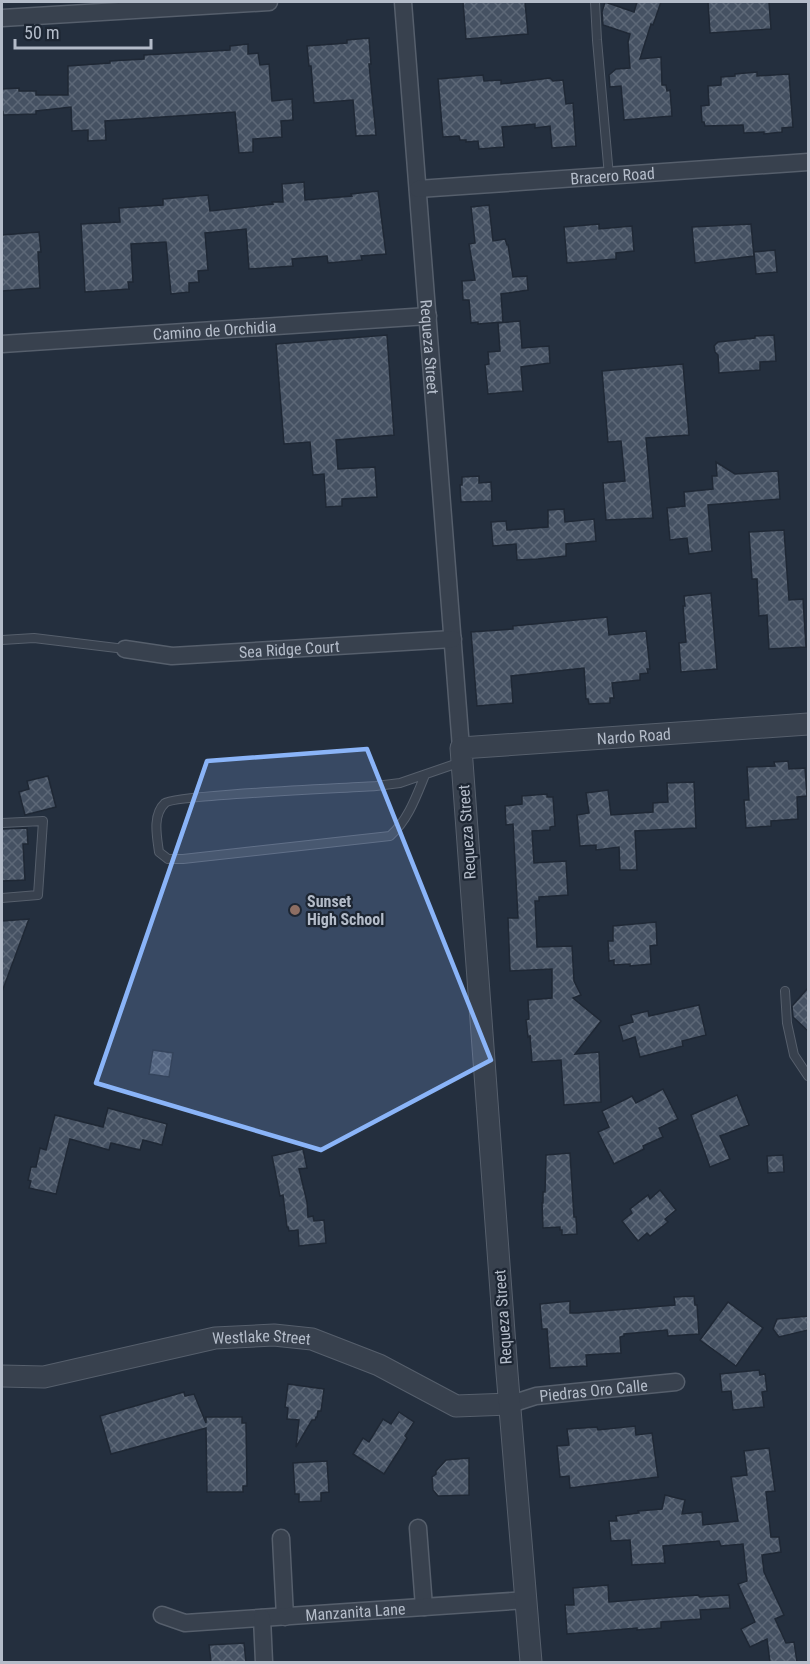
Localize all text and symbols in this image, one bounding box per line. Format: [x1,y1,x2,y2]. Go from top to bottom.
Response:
scale bar [15,12,152,50]
text: 50 m [24,22,59,43]
street label: Bracero Road [570,163,655,188]
street label: Requeza Street [417,299,443,395]
street label: Camino de Orchidia [152,317,277,344]
street label: Sea Ridge Court [238,636,341,661]
street label: Nardo Road [596,724,672,748]
street label: Requeza Street [454,784,480,880]
place label: Sunset High School [307,892,384,929]
marker: Sunset High School [288,903,302,917]
street label: Requeza Street [490,1269,516,1365]
street label: Westlake Street [212,1325,312,1348]
street label: Piedras Oro Calle [538,1375,649,1405]
street label: Manzanita Lane [305,1599,406,1624]

